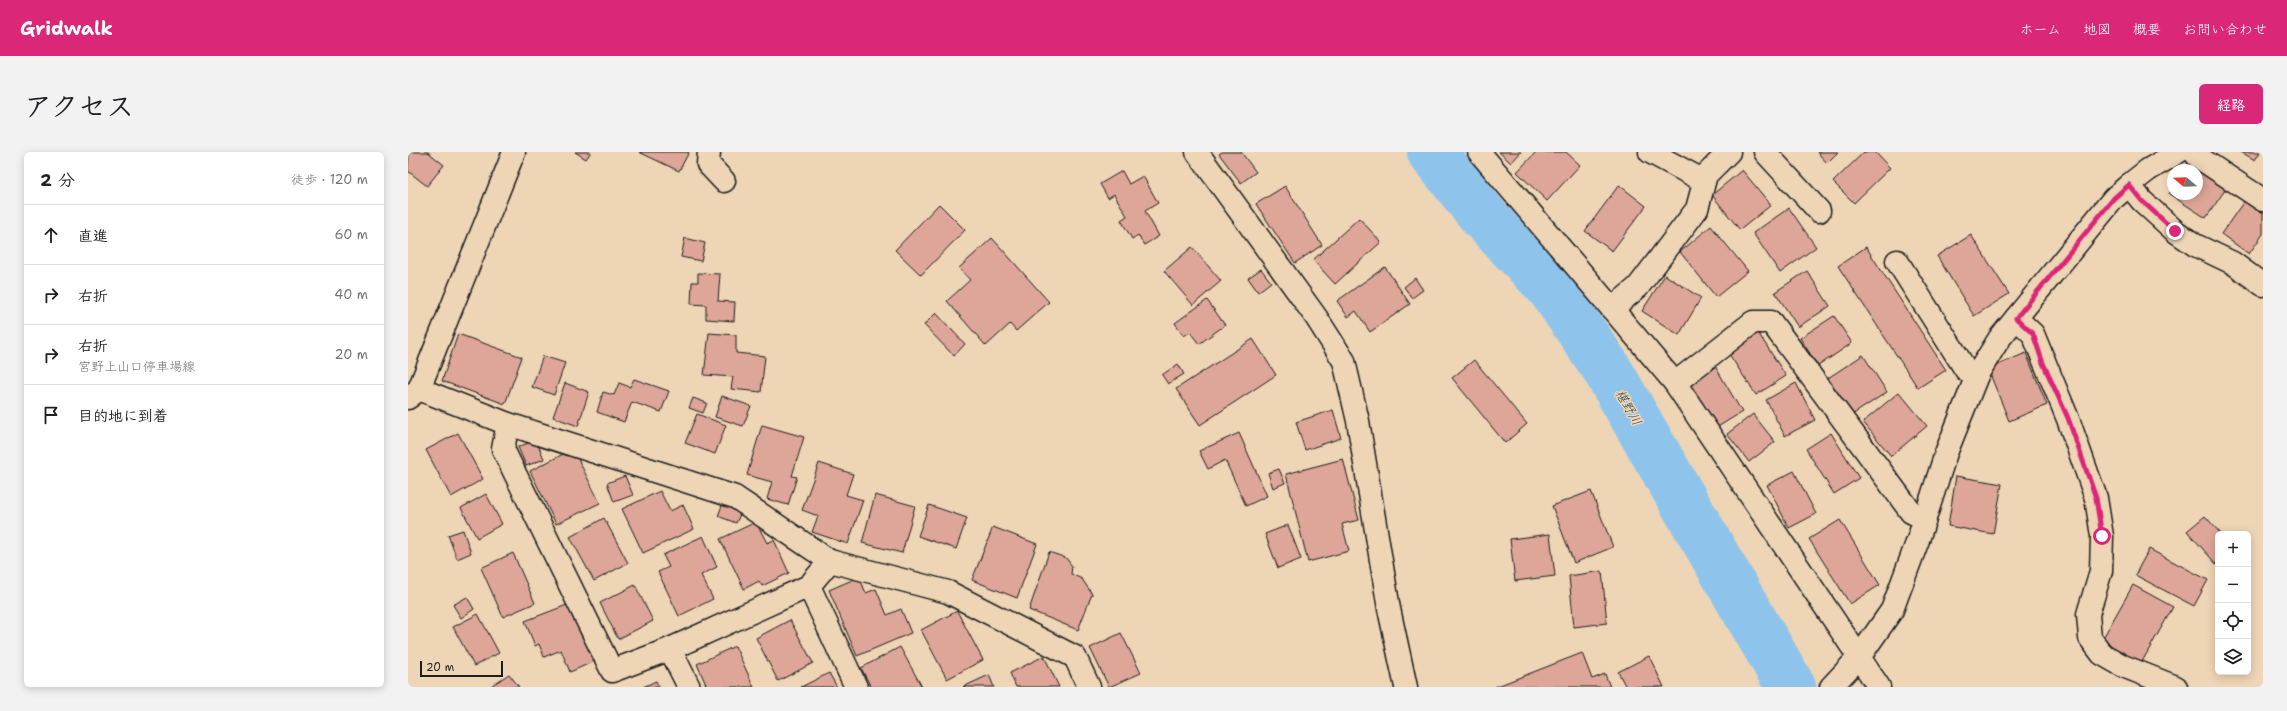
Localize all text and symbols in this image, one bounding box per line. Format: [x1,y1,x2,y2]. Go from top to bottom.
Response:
text: Gridwalk [20,16,113,41]
text: ホーム [2020,20,2061,38]
text: 地図 [2083,20,2111,38]
text: 概要 [2133,20,2161,38]
text: お問い合わせ [2183,20,2267,38]
button: 経路 [2199,84,2263,124]
text: アクセス [24,87,134,125]
north arrow [2167,164,2203,200]
text: 2 分 [40,169,75,191]
text: 徒歩 · 120 m [291,171,368,188]
route end [2166,222,2184,240]
icon: ahead [40,224,62,246]
text: 直進 [78,226,108,246]
text: 60 m [335,226,368,243]
icon: right [40,284,62,306]
text: 右折 [78,286,108,306]
text: 40 m [334,286,368,303]
text: 右折 [78,336,108,356]
icon: right [40,344,62,366]
text: 20 m [335,346,368,363]
text: 宮野上山口停車場線 [78,358,195,375]
water label: 椹野川 [1611,386,1646,428]
icon: arrive [40,404,62,426]
text: 目的地に到着 [78,406,168,426]
route start [2093,527,2111,545]
map controls [2215,531,2251,675]
button: + [2215,531,2251,567]
button: − [2215,567,2251,603]
button: locate [2215,603,2251,639]
button: layers [2215,639,2251,675]
scale bar [420,659,503,678]
text: 20 m [426,660,454,675]

